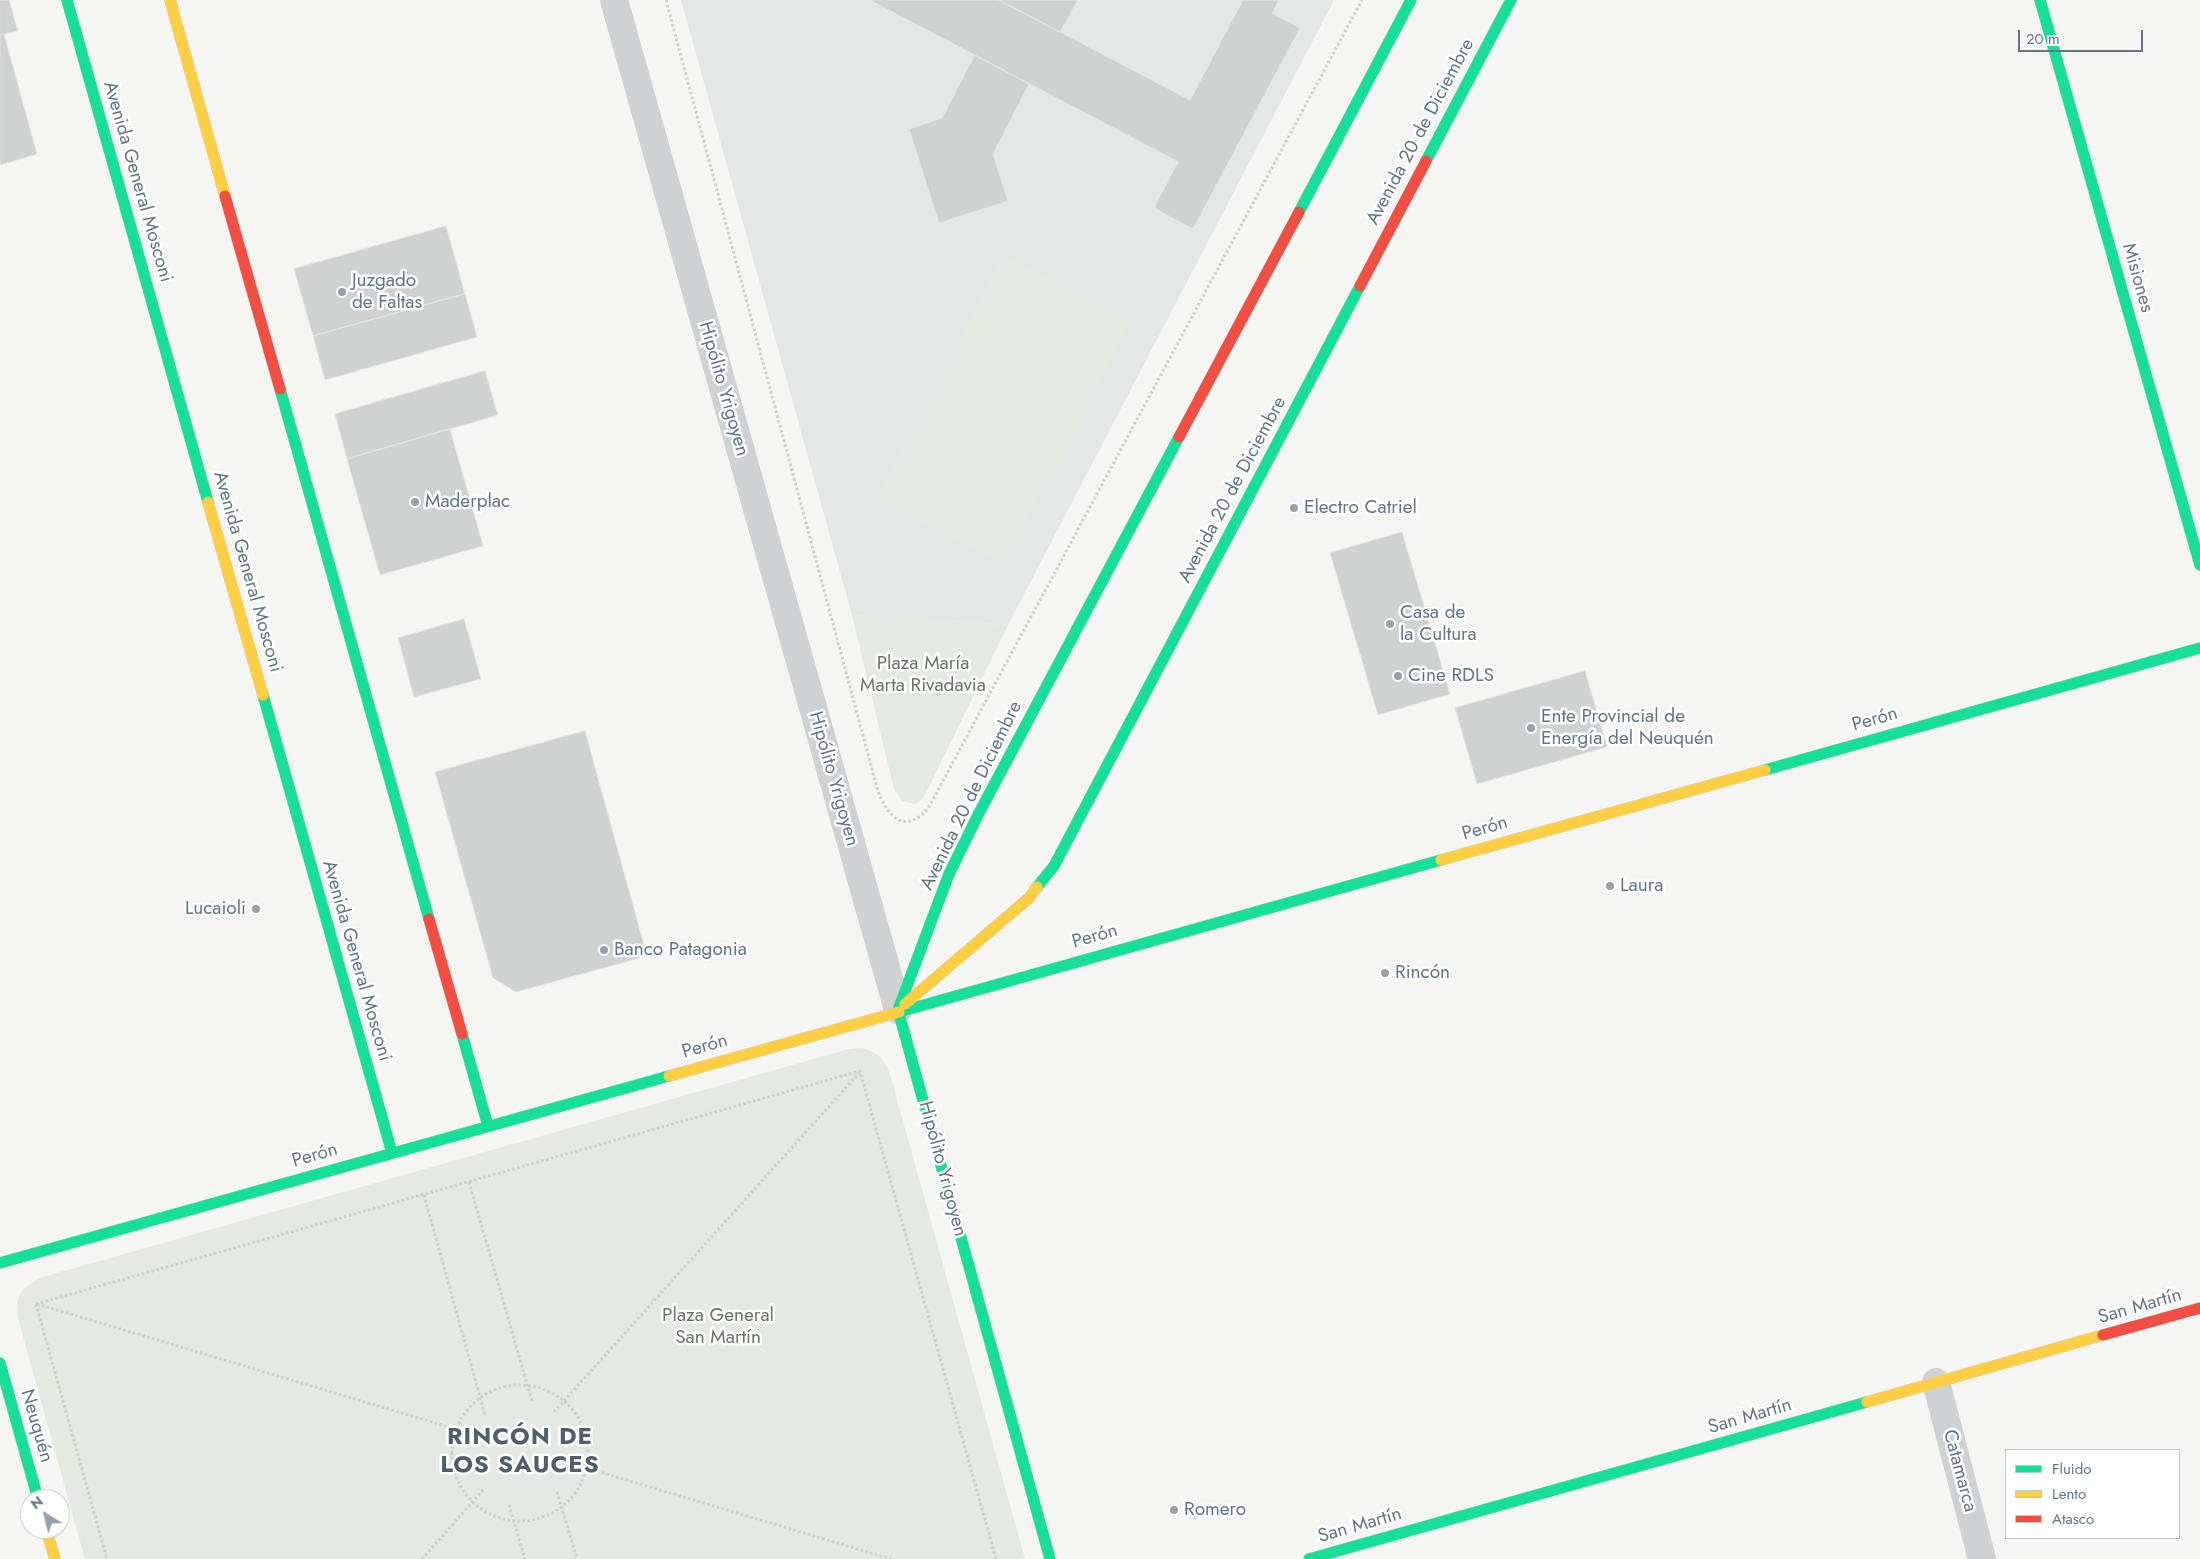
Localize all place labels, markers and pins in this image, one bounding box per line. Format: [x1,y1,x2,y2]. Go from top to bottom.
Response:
place label: Juzgado de Faltas [352,270,422,314]
marker: Juzgado de Faltas [336,286,348,298]
place label: Maderplac [425,491,510,513]
marker: Maderplac [409,496,421,508]
place label: Electro Catriel [1304,497,1417,519]
marker: Electro Catriel [1288,502,1300,514]
place label: Casa de la Cultura [1400,602,1477,646]
marker: Casa de la Cultura [1384,618,1396,630]
place label: Cine RDLS [1408,665,1494,687]
marker: Cine RDLS [1392,670,1404,682]
place label: Ente Provincial de Energía del Neuquén [1541,706,1714,750]
marker: Ente Provincial de Energía del Neuquén [1525,722,1537,734]
place label: Laura [1620,875,1663,897]
marker: Laura [1604,880,1616,892]
place label: Lucaioli [185,898,246,920]
marker: Lucaioli [250,903,262,915]
place label: Banco Patagonia [614,939,747,961]
marker: Banco Patagonia [598,944,610,956]
place label: Rincón [1395,962,1450,984]
marker: Rincón [1379,967,1391,979]
place label: Romero [1184,1499,1246,1521]
marker: Romero [1168,1504,1180,1516]

